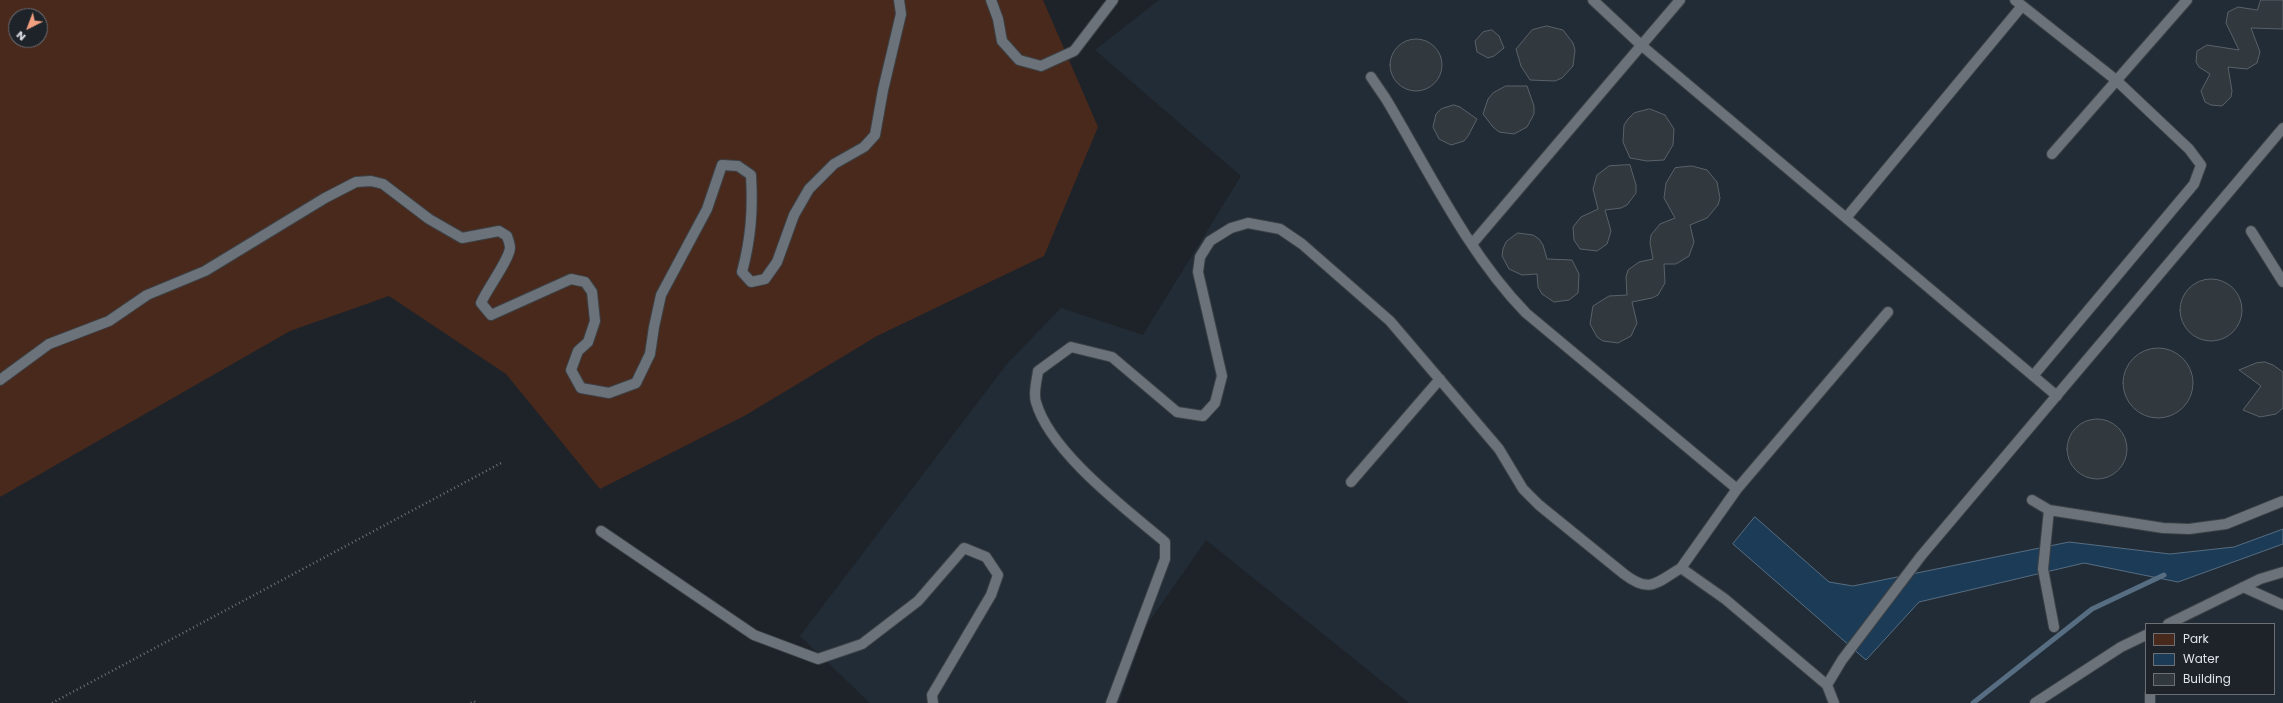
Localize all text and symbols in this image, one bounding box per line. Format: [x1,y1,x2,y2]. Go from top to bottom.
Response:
north arrow [8,8,48,48]
text: N [12,27,29,45]
legend [2145,623,2275,695]
text: Park [2183,630,2209,647]
text: Water [2183,650,2219,667]
text: Building [2183,670,2231,687]

